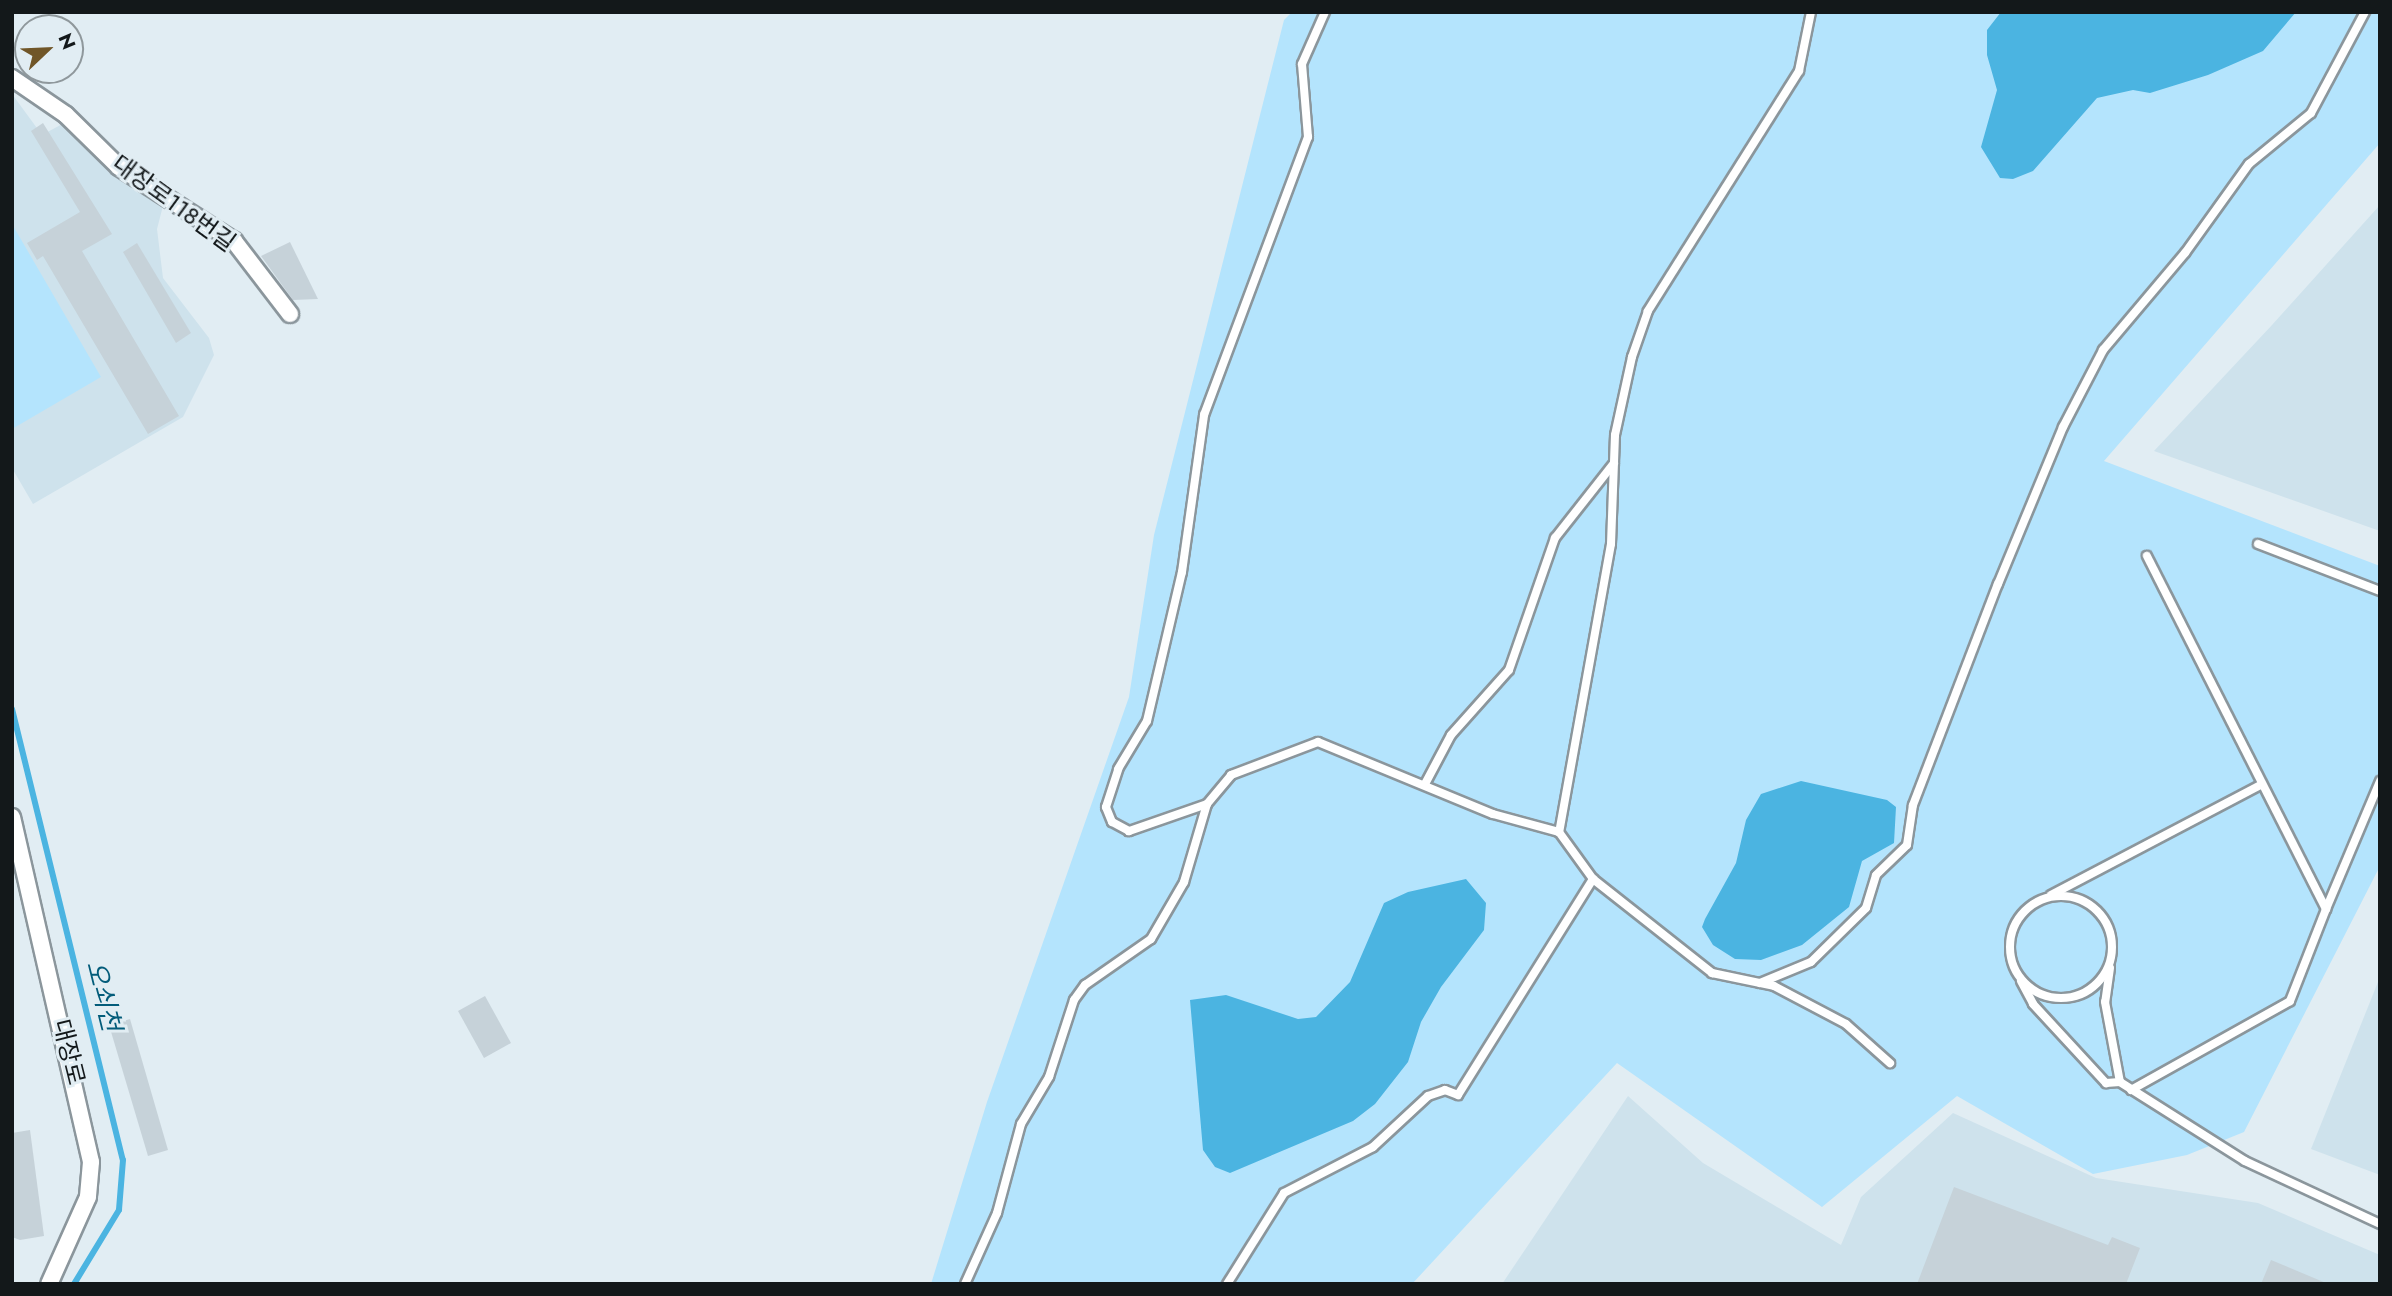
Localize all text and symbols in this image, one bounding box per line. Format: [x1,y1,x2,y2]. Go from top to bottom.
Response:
north arrow [14,14,84,84]
text: N [52,29,82,54]
street label: 대장로118번길 [107,149,241,257]
water label: 오쇠천 [79,957,127,1035]
street label: 대장로 [47,1016,91,1088]

